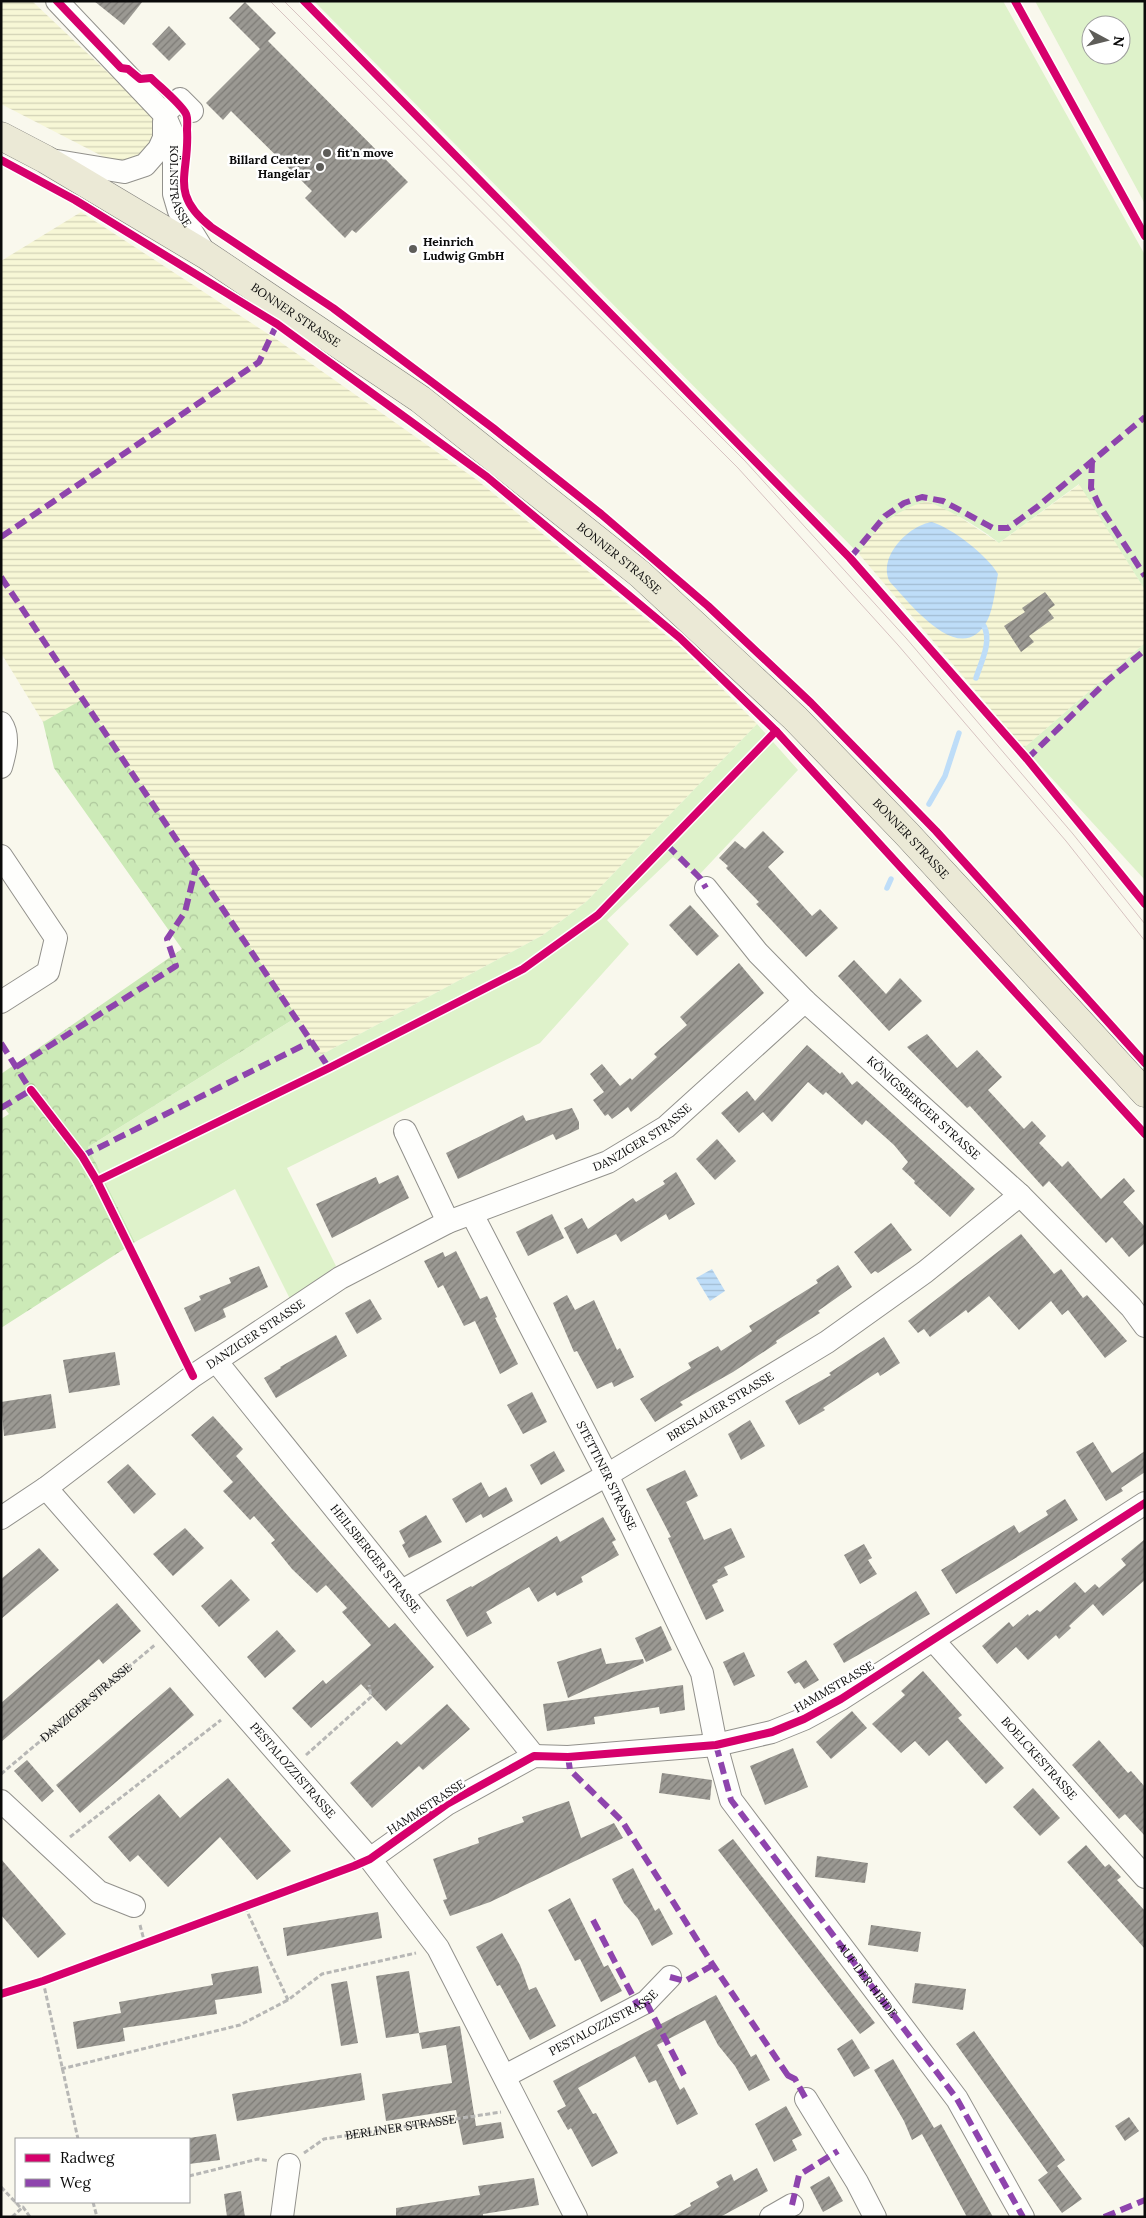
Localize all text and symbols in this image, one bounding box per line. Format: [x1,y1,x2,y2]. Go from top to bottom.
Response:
north arrow [1081,15,1131,65]
text: N [1109,35,1128,48]
street label: KÖLNSTRASSE [167,145,195,230]
place label: fit'n move [337,145,394,160]
marker: fit'n move [321,147,333,159]
place label: Billard Center Hangelar [229,152,310,181]
marker: Billard Center Hangelar [314,161,326,173]
place label: Heinrich Ludwig GmbH [423,234,505,263]
marker: Heinrich Ludwig GmbH [407,243,419,255]
street label: BONNER STRASSE [248,279,343,350]
street label: BONNER STRASSE [574,519,665,597]
street label: BONNER STRASSE [870,795,952,882]
street label: KÖNIGSBERGER STRASSE [864,1053,984,1162]
street label: DANZIGER STRASSE [590,1100,694,1174]
street label: DANZIGER STRASSE [203,1296,307,1372]
street label: BRESLAUER STRASSE [664,1368,776,1444]
street label: STETTINER STRASSE [573,1418,640,1532]
street label: HEILSBERGER STRASSE [327,1501,424,1616]
street label: HAMMSTRASSE [791,1658,877,1716]
street label: DANZIGER STRASSE [37,1660,135,1745]
street label: BOELCKESTRASSE [998,1714,1080,1803]
street label: PESTALOZZISTRASSE [247,1719,339,1821]
street label: HAMMSTRASSE [384,1776,468,1837]
street label: AUF DER HEIDE [834,1939,901,2021]
street label: PESTALOZZISTRASSE [546,1986,661,2059]
street label: BERLINER STRASSE [344,2111,457,2143]
legend [15,2138,190,2203]
text: Radweg [60,2148,115,2167]
text: Weg [60,2173,91,2192]

